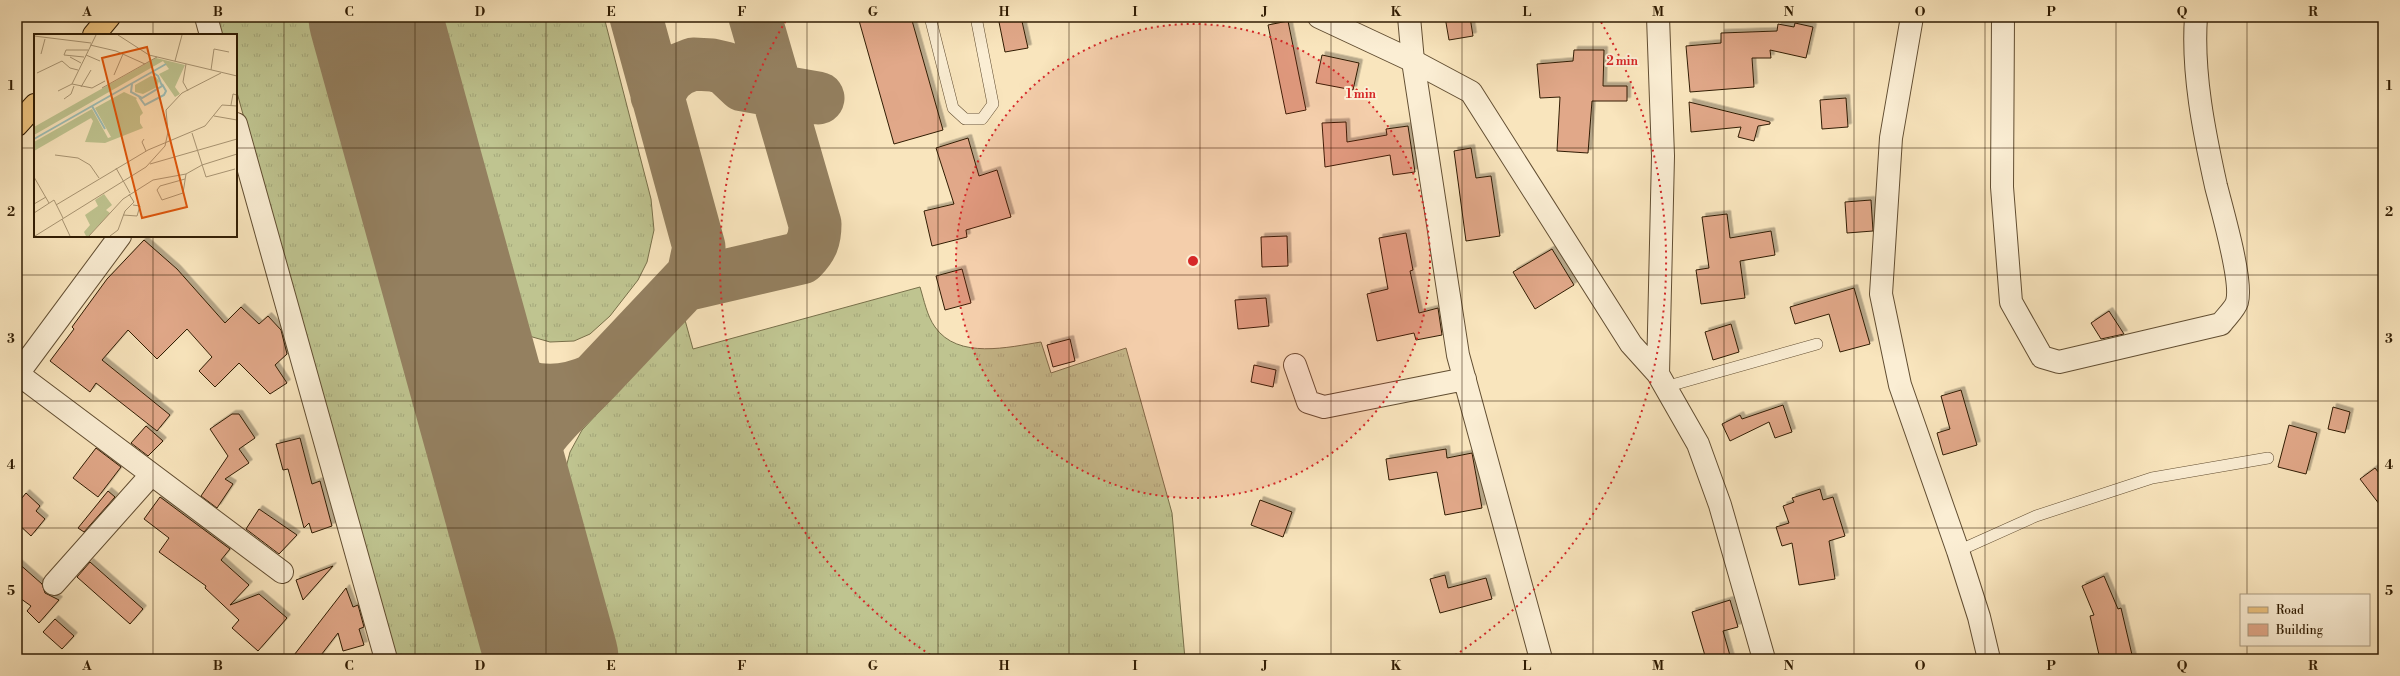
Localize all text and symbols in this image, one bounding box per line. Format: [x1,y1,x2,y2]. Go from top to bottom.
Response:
text: A [81,4,92,20]
text: B [213,4,223,20]
text: C [344,4,354,20]
text: D [475,4,485,20]
text: E [606,4,616,20]
text: F [737,4,747,20]
text: G [868,4,879,20]
text: H [999,4,1010,20]
text: I [1132,4,1138,20]
text: J [1260,4,1268,20]
text: K [1391,4,1402,20]
text: L [1523,4,1532,20]
text: M [1652,4,1664,20]
text: N [1784,4,1795,20]
text: O [1915,4,1926,20]
text: P [2046,4,2056,20]
text: Q [2177,4,2188,20]
text: R [2308,4,2318,20]
inset map [34,34,237,237]
text: 2 min [1606,54,1638,69]
text: 1 [8,78,15,94]
text: 1 [2386,78,2393,94]
text: 1 min [1346,87,1377,102]
text: 2 [7,204,15,220]
text: 2 [2385,204,2393,220]
centre of rings [1186,254,1200,268]
text: 3 [7,331,15,347]
text: 3 [2385,331,2393,347]
text: 4 [7,457,16,473]
text: 4 [2385,457,2394,473]
text: 5 [7,583,15,599]
text: 5 [2385,583,2393,599]
legend [2240,594,2370,646]
text: Road [2276,603,2304,618]
text: Building [2275,623,2324,638]
text: A [81,658,92,674]
text: B [213,658,223,674]
text: C [344,658,354,674]
text: D [475,658,485,674]
text: E [606,658,616,674]
text: F [737,658,747,674]
text: G [868,658,879,674]
text: H [999,658,1010,674]
text: I [1132,658,1138,674]
text: J [1260,658,1268,674]
text: K [1391,658,1402,674]
text: L [1523,658,1532,674]
text: M [1652,658,1664,674]
text: N [1784,658,1795,674]
text: O [1915,658,1926,674]
text: P [2046,658,2056,674]
text: Q [2177,658,2188,674]
text: R [2308,658,2318,674]

